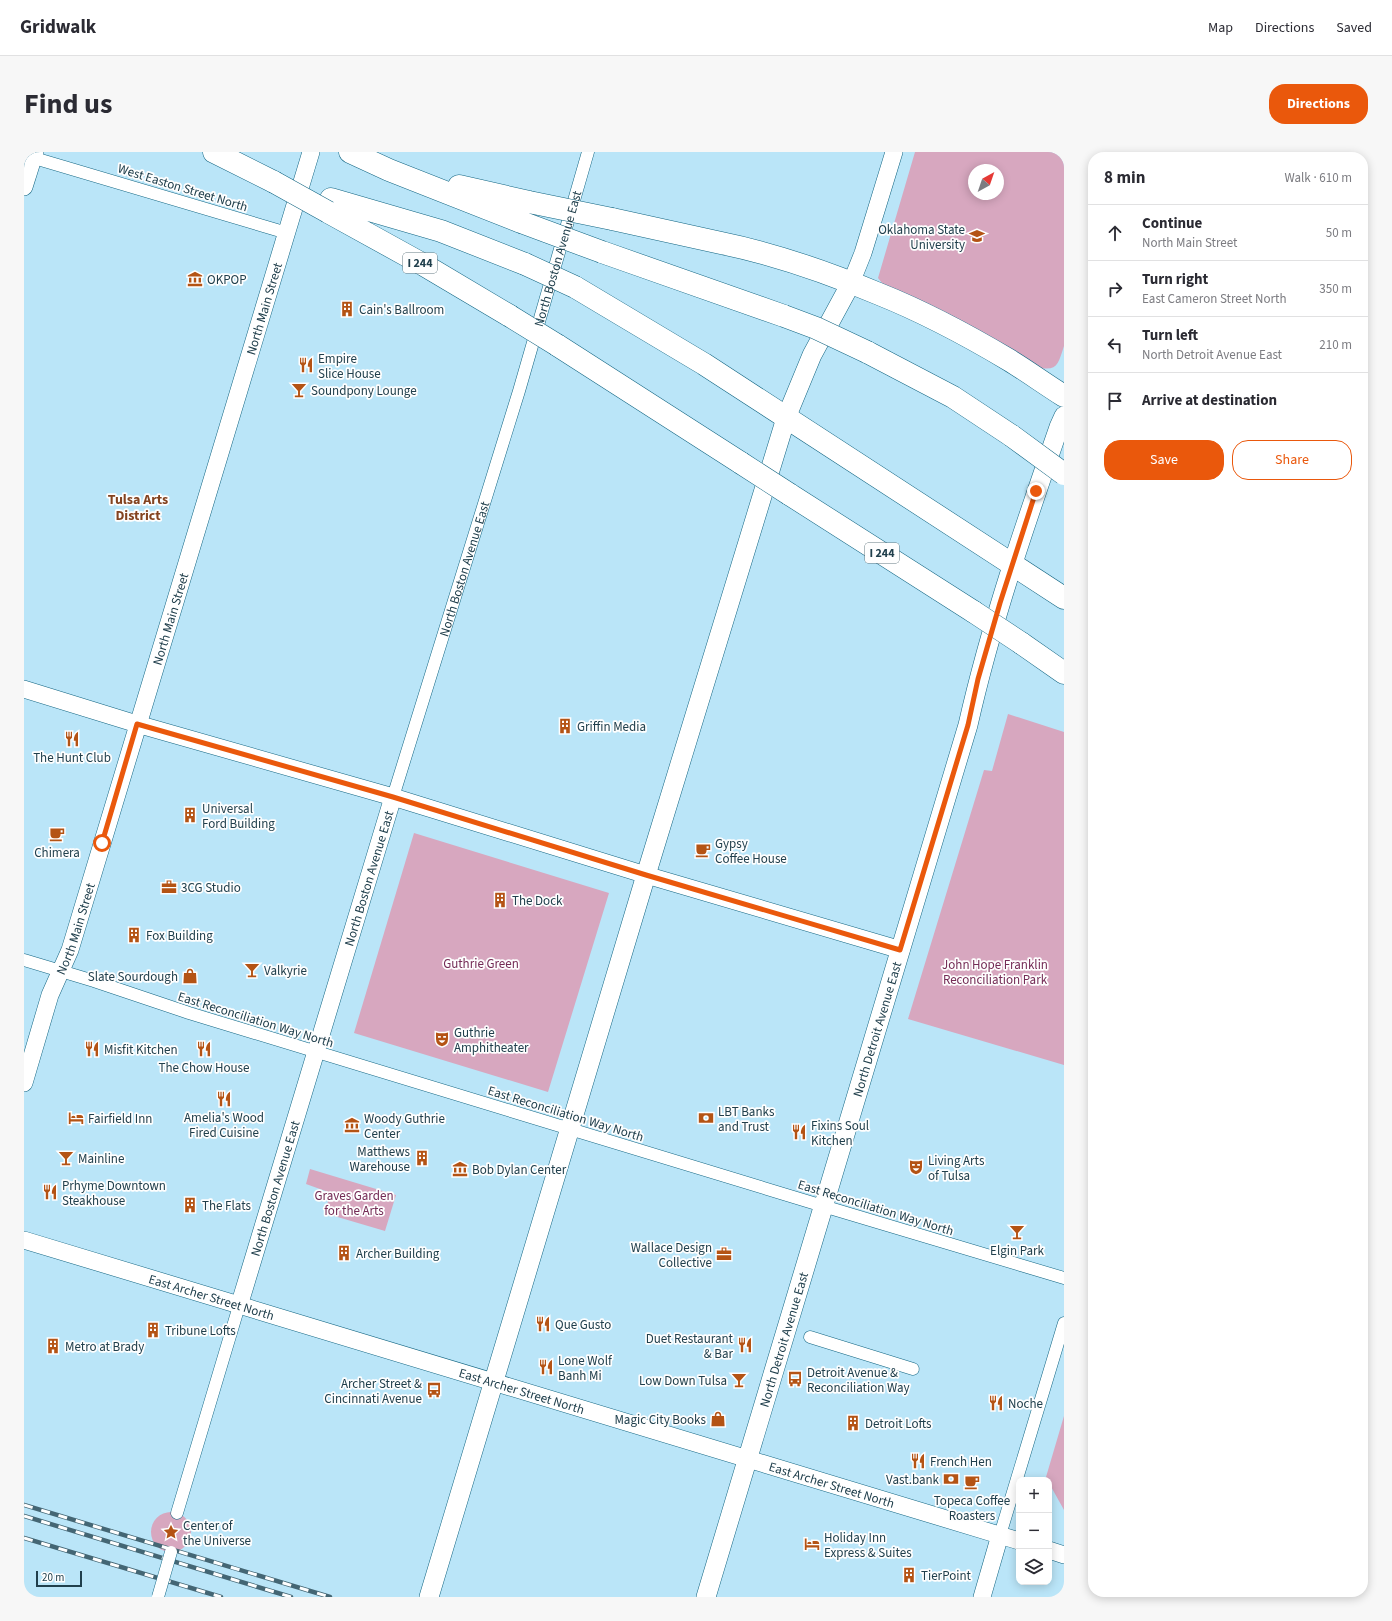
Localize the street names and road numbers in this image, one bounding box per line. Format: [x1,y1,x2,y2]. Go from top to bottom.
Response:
street label: West Easton Street North [116,160,250,216]
street label: North Boston Avenue East [530,188,587,329]
road number: I 244 [403,253,437,273]
street label: North Main Street [242,260,287,357]
street label: North Boston Avenue East [435,499,494,639]
road number: I 244 [865,543,899,563]
street label: North Main Street [149,570,194,667]
street label: North Boston Avenue East [340,808,399,948]
street label: North Main Street [52,880,100,978]
street label: North Detroit Avenue East [849,959,907,1099]
street label: East Reconciliation Way North [176,988,336,1052]
street label: East Reconciliation Way North [486,1082,646,1146]
street label: North Boston Avenue East [247,1118,305,1258]
street label: East Reconciliation Way North [796,1176,956,1240]
street label: North Detroit Avenue East [756,1269,813,1409]
street label: East Archer Street North [146,1270,276,1325]
street label: East Archer Street North [456,1364,586,1419]
street label: East Archer Street North [767,1458,897,1513]

